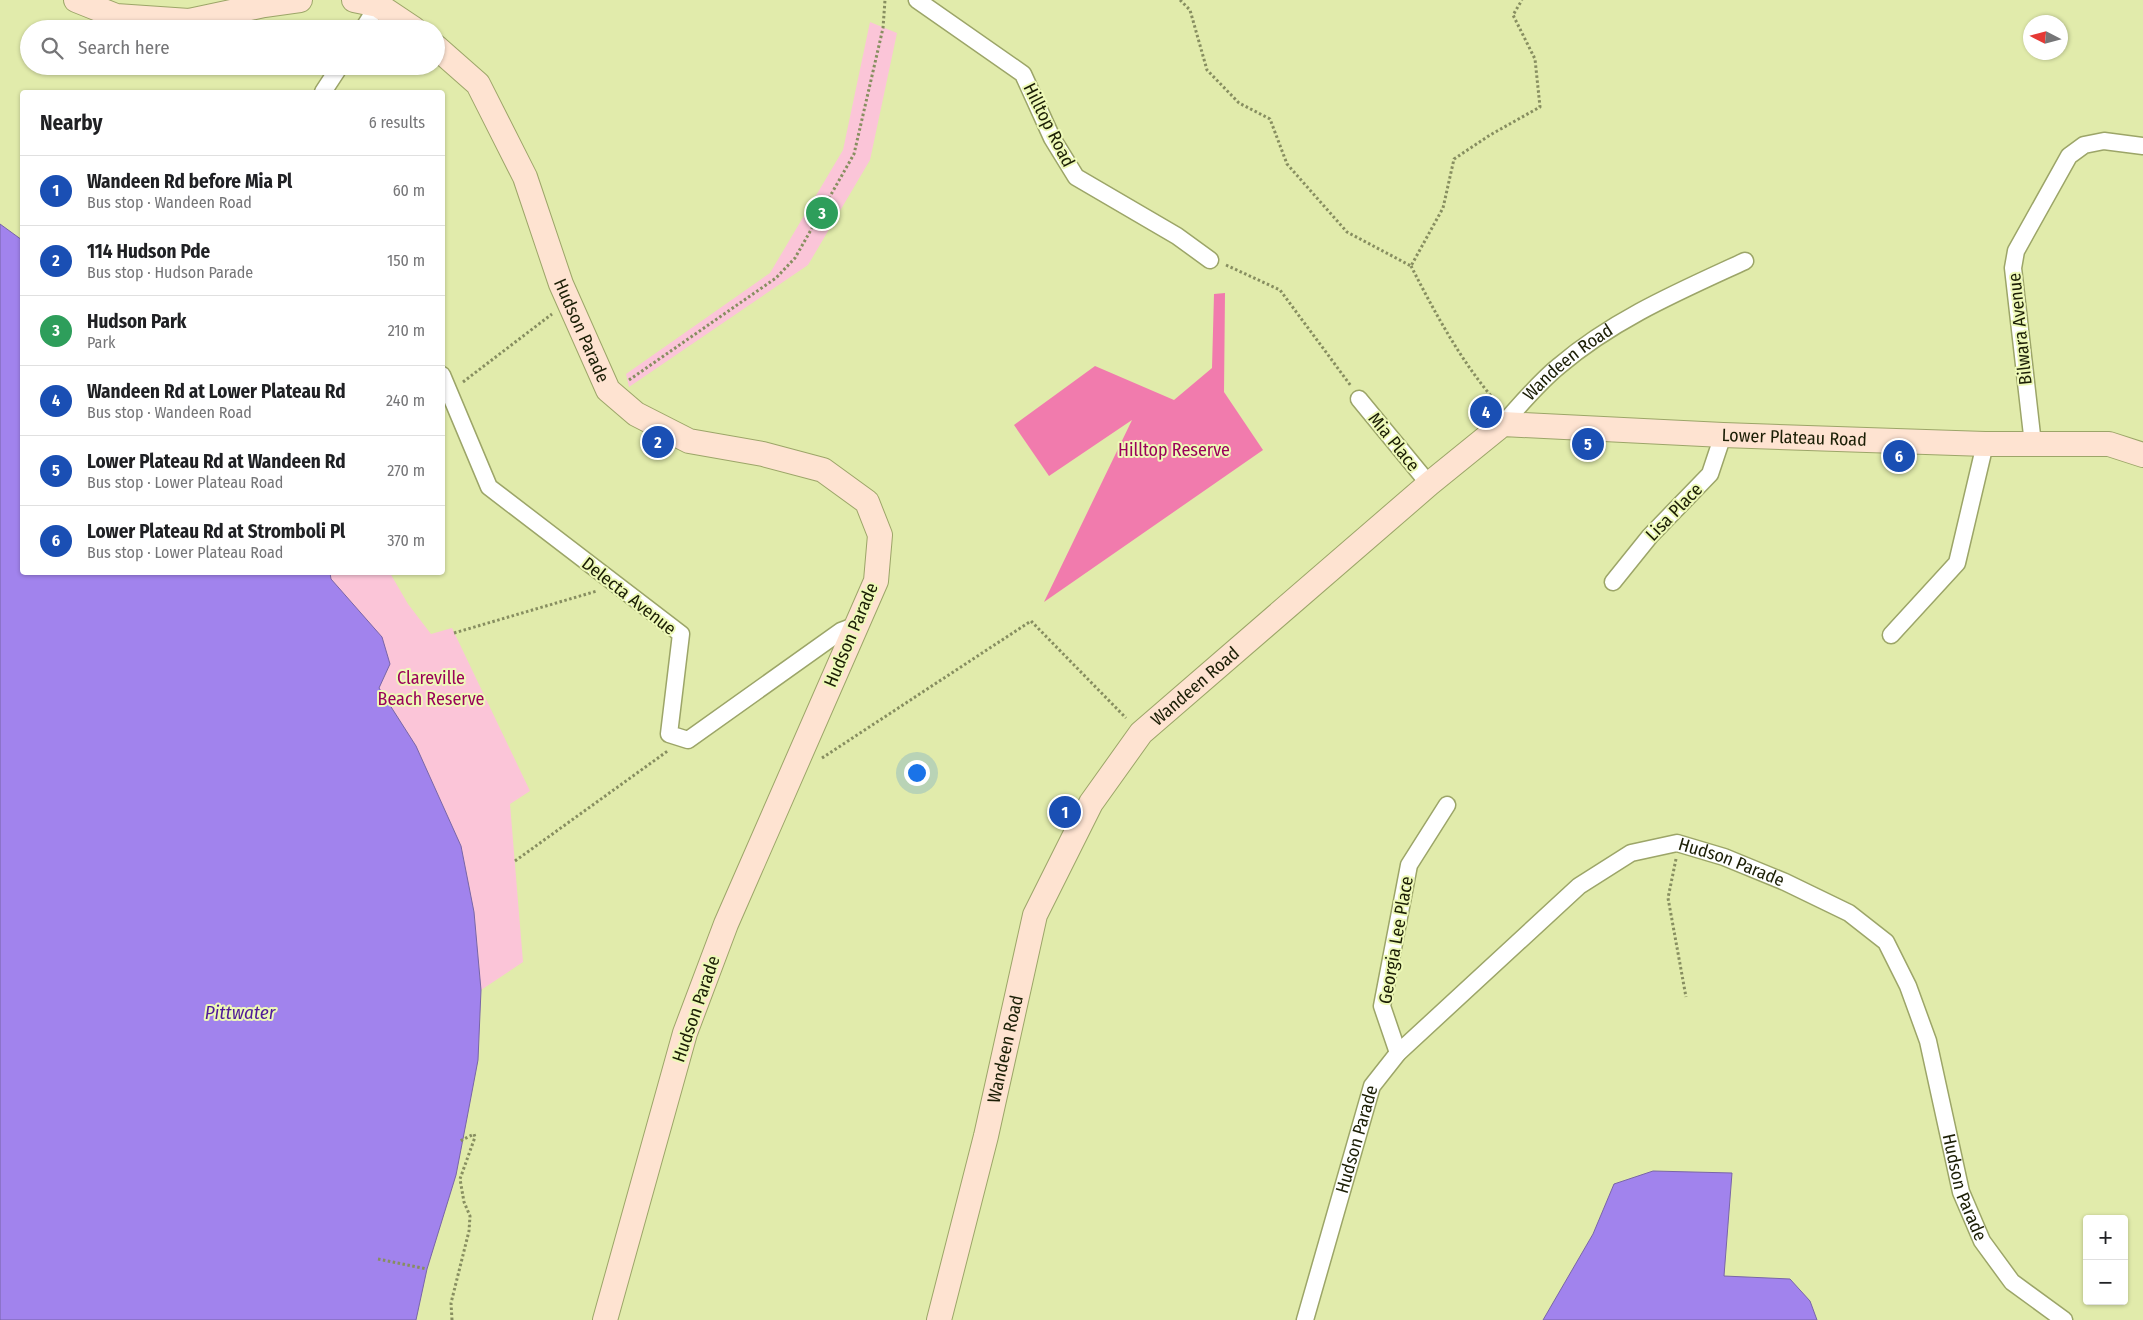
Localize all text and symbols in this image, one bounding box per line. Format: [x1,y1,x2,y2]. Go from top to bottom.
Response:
north arrow [2023,15,2068,60]
search box [20,20,445,75]
icon: search [38,34,66,62]
text: Search here [78,36,170,59]
street label: Hilltop Road [1019,79,1079,171]
text: Nearby [40,110,102,136]
text: 6 results [369,113,425,132]
text: Wandeen Rd before Mia Pl [87,170,292,193]
text: 1 [53,181,59,200]
text: 60 m [393,181,425,200]
text: Bus stop · Wandeen Road [87,193,252,212]
pin: 3 [806,194,838,232]
text: 114 Hudson Pde [87,240,210,263]
text: 2 [52,251,60,270]
text: 150 m [387,251,425,270]
text: Bus stop · Hudson Parade [87,263,253,282]
street label: Bilwara Avenue [2003,272,2037,386]
street label: Hudson Parade [549,275,614,386]
text: Hudson Park [87,310,187,333]
street label: Wandeen Road [1518,319,1617,405]
text: 3 [52,321,60,340]
text: 210 m [388,321,425,340]
text: Park [87,333,115,352]
text: Wandeen Rd at Lower Plateau Rd [87,380,346,403]
text: 4 [52,391,60,410]
text: 240 m [386,391,425,410]
pin: 4 [1470,393,1502,431]
text: Bus stop · Wandeen Road [87,403,252,422]
street label: Mia Place [1364,408,1424,476]
pin: 2 [642,423,674,461]
street label: Lower Plateau Road [1721,424,1867,451]
pin: 5 [1572,425,1604,463]
pin: 6 [1883,437,1915,475]
park label: Hilltop Reserve [1118,439,1230,461]
text: Lower Plateau Rd at Wandeen Rd [87,450,346,473]
text: 5 [52,461,60,480]
text: 270 m [387,461,425,480]
text: Bus stop · Lower Plateau Road [87,473,283,492]
street label: Lisa Place [1641,478,1707,546]
text: Lower Plateau Rd at Stromboli Pl [87,520,345,543]
text: 6 [52,531,60,550]
text: 370 m [387,531,425,550]
text: Bus stop · Lower Plateau Road [87,543,283,562]
street label: Delecta Avenue [578,552,681,640]
street label: Hudson Parade [819,579,883,690]
street label: Wandeen Road [1146,642,1244,730]
park label: Clareville Beach Reserve [378,667,485,710]
your location [904,760,930,786]
pin: 1 [1049,793,1081,831]
street label: Hudson Parade [1676,833,1788,892]
street label: Georgia Lee Place [1374,874,1418,1006]
street label: Hudson Parade [667,953,725,1065]
street label: Wandeen Road [983,993,1028,1105]
water label: Pittwater [205,1001,277,1024]
street label: Hudson Parade [1331,1083,1383,1196]
street label: Hudson Parade [1938,1132,1992,1244]
map controls [2083,1215,2128,1305]
button: + [2083,1215,2128,1260]
button: − [2083,1260,2128,1305]

